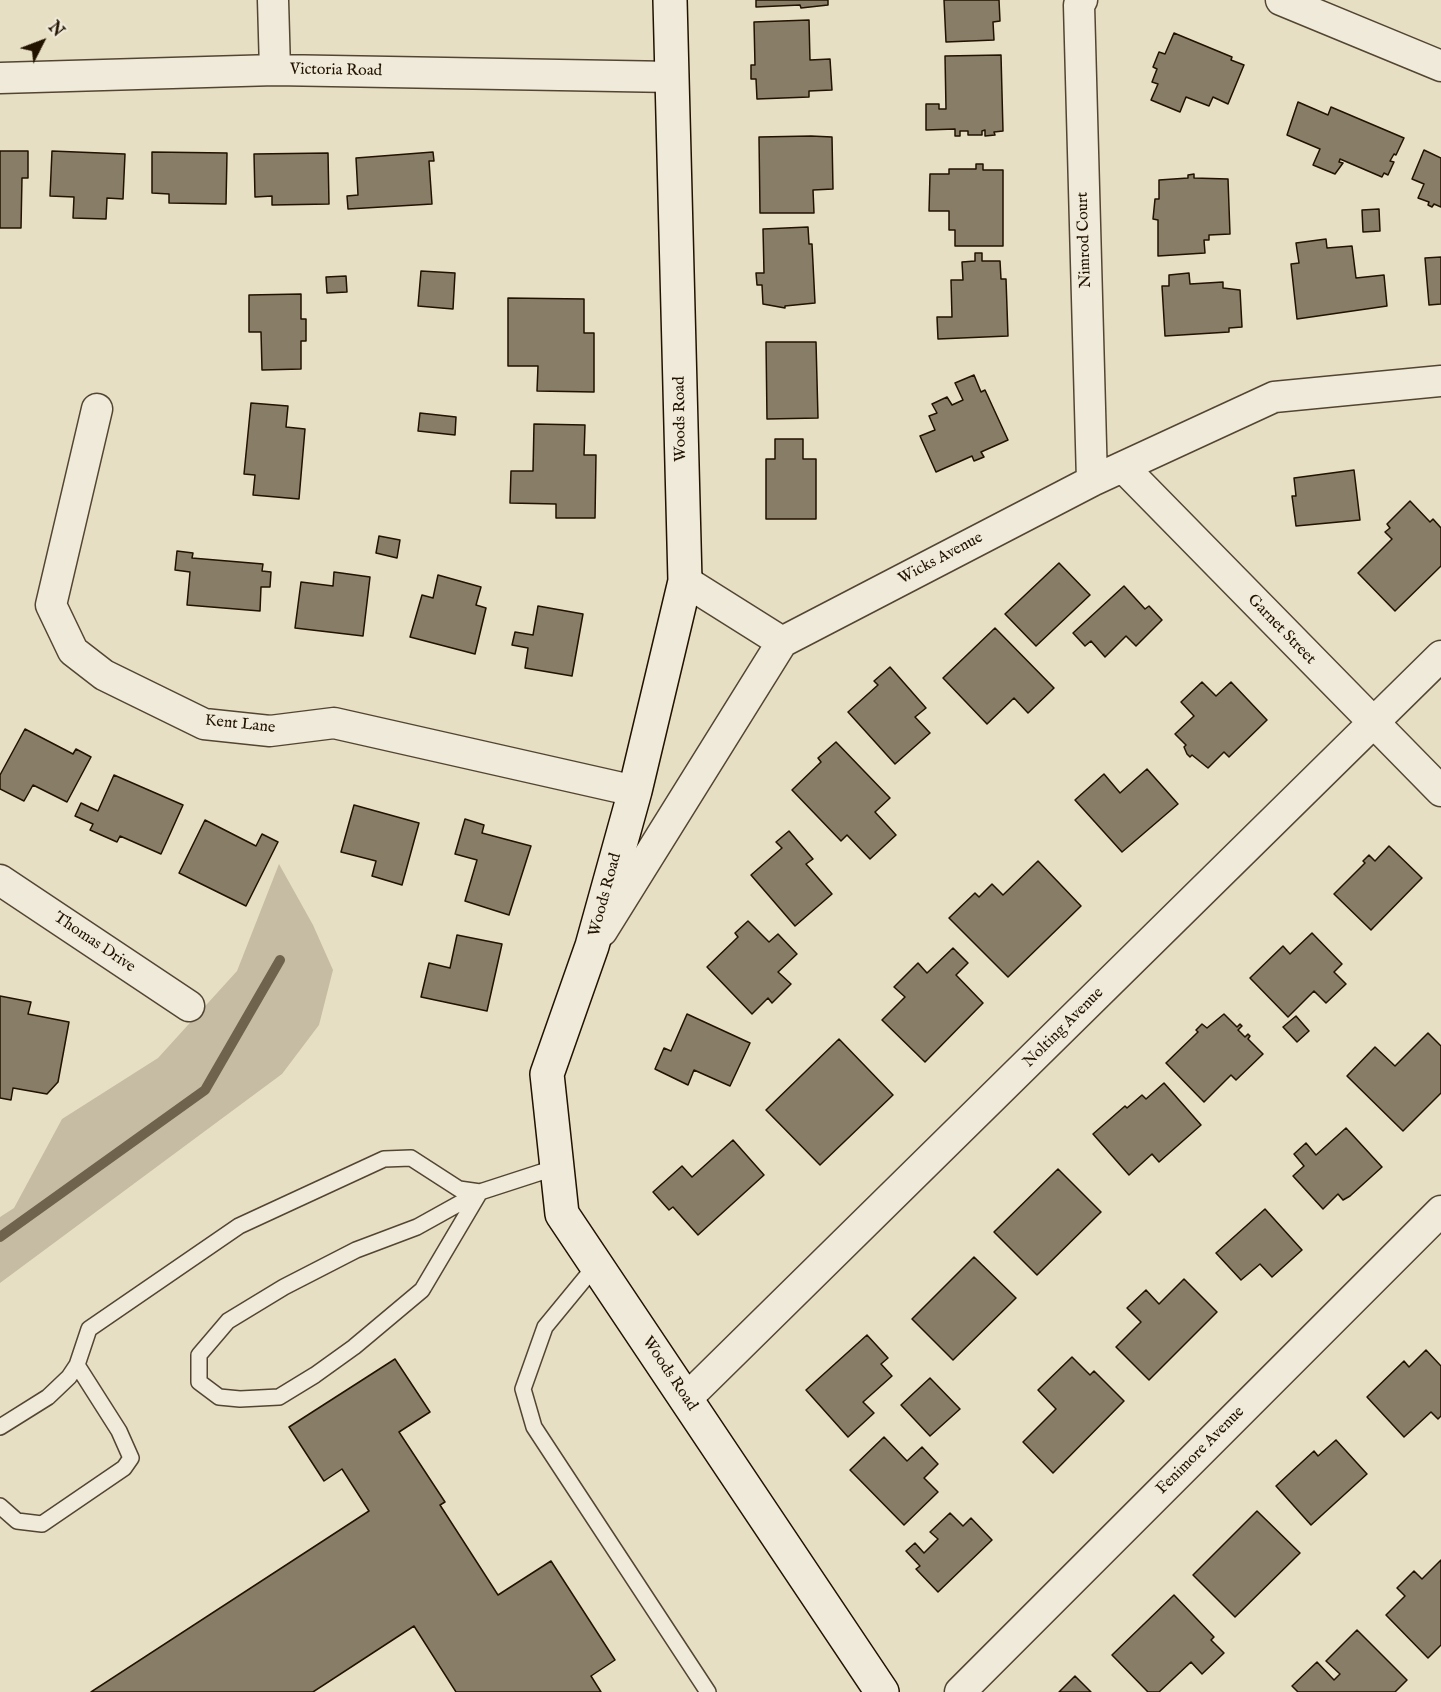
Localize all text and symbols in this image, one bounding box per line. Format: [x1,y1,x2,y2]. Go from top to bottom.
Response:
north arrow [12,12,72,72]
text: N [43,18,67,42]
street label: Victoria Road [290,61,382,81]
street label: Nimrod Court [1074,191,1096,289]
street label: Woods Road [671,376,691,462]
street label: Wicks Avenue [895,529,987,589]
street label: Garnet Street [1243,591,1319,669]
street label: Kent Lane [204,712,276,738]
street label: Woods Road [586,851,626,939]
street label: Thomas Drive [49,909,139,977]
street label: Nolting Avenue [1020,984,1108,1072]
street label: Woods Road [637,1333,701,1415]
street label: Fenimore Avenue [1153,1403,1249,1499]

